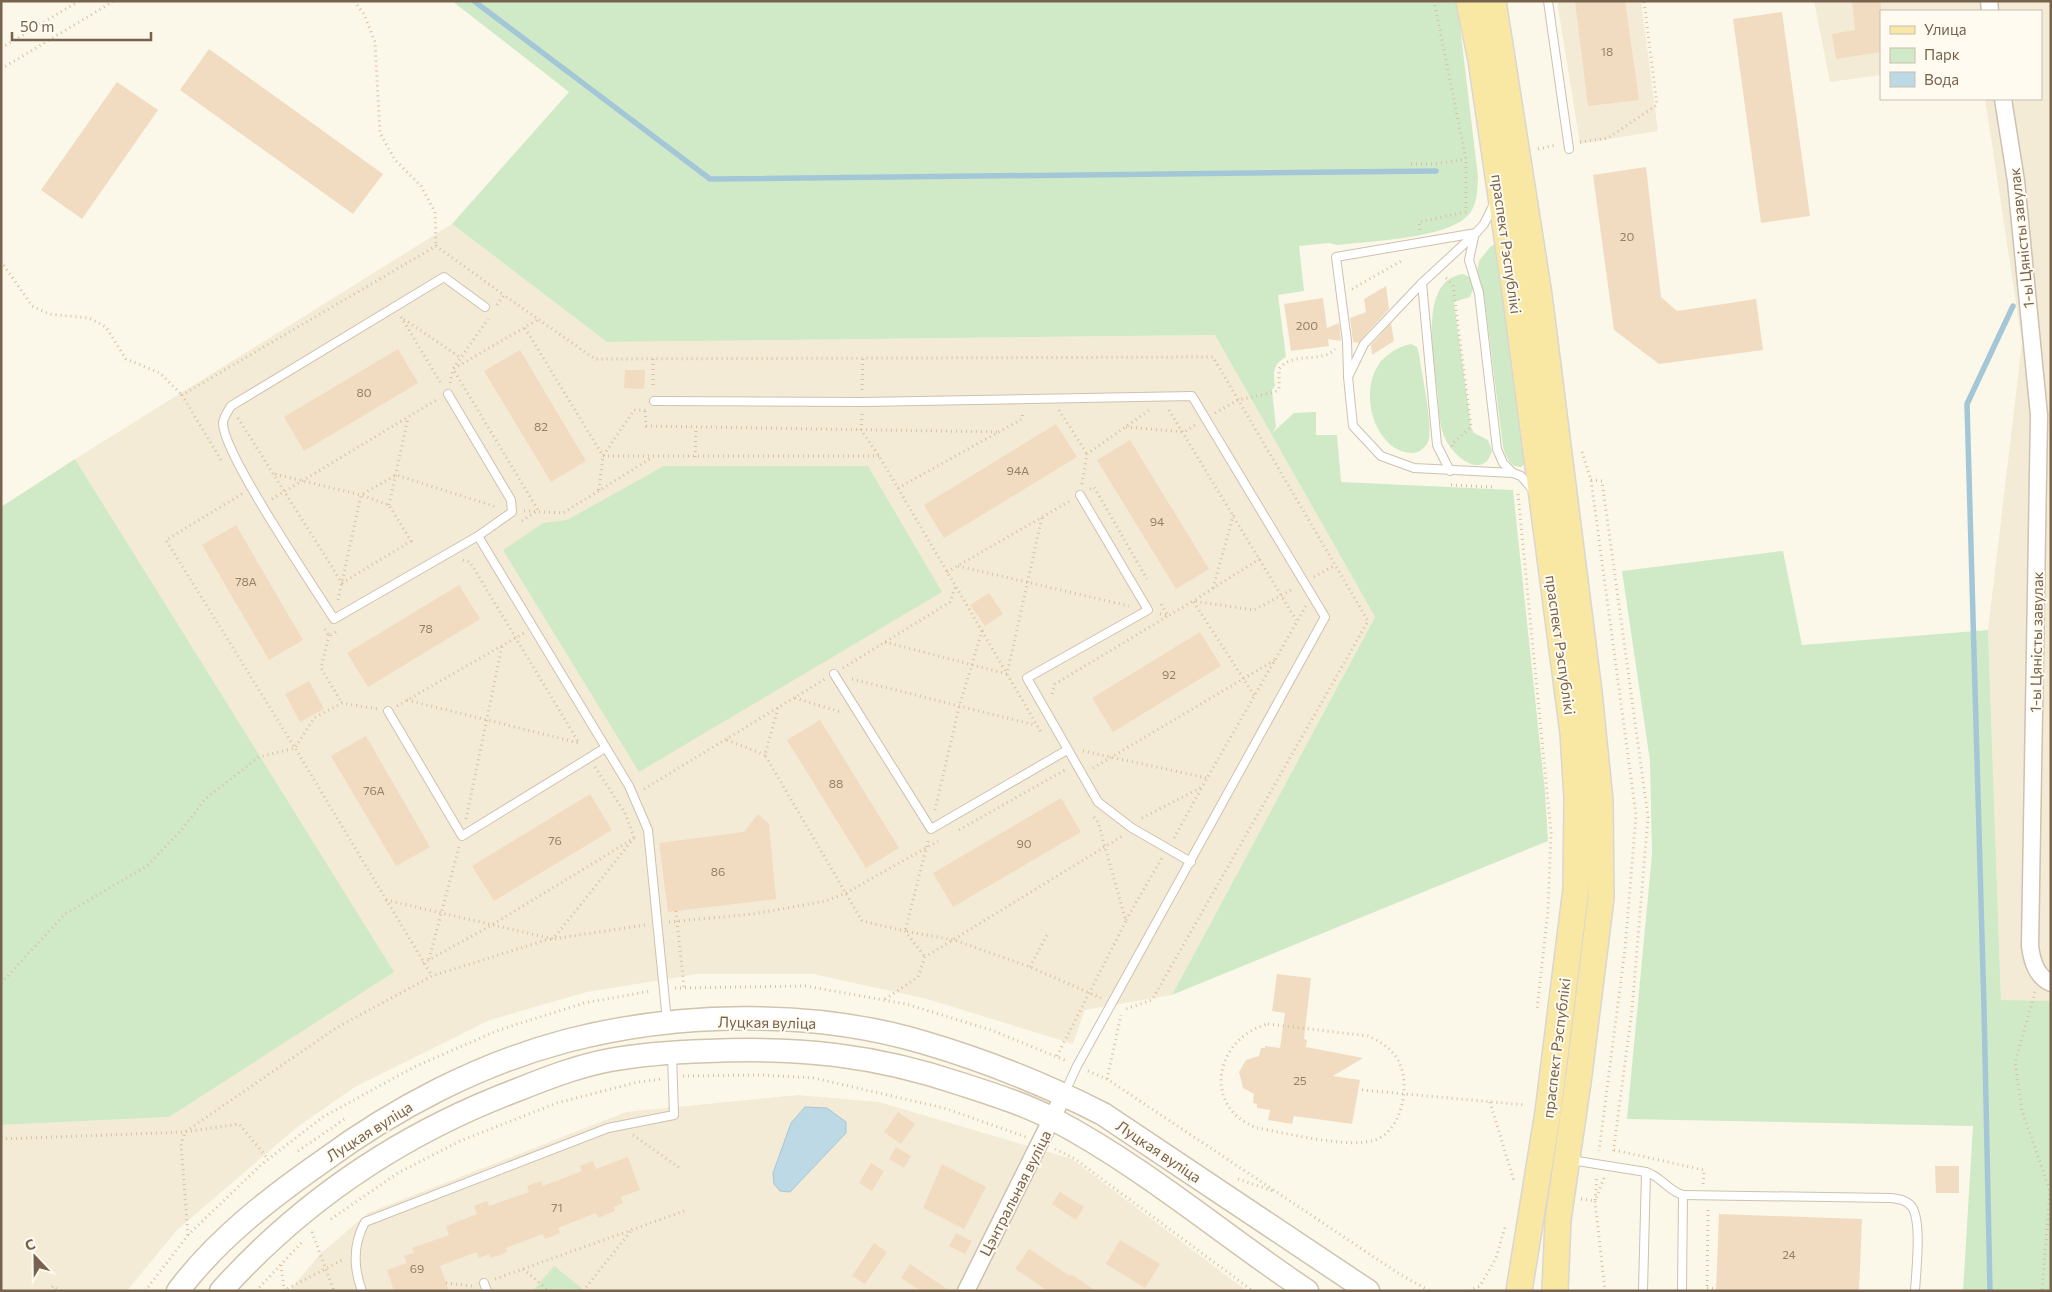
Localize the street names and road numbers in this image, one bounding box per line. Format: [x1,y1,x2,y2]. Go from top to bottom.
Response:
street label: 1-ы Цяністы завулак [2005,167,2037,309]
street label: праспект Рэспублікі [1488,173,1526,315]
street label: 1-ы Цяністы завулак [2026,571,2046,713]
street label: праспект Рэспублікі [1542,574,1580,716]
street label: праспект Рэспублікі [1538,977,1574,1119]
street label: Луцкая вуліца [718,1012,816,1032]
street label: Луцкая вуліца [322,1097,416,1165]
street label: Луцкая вуліца [1113,1116,1205,1186]
street label: Цэнтральная вуліца [975,1127,1055,1259]

